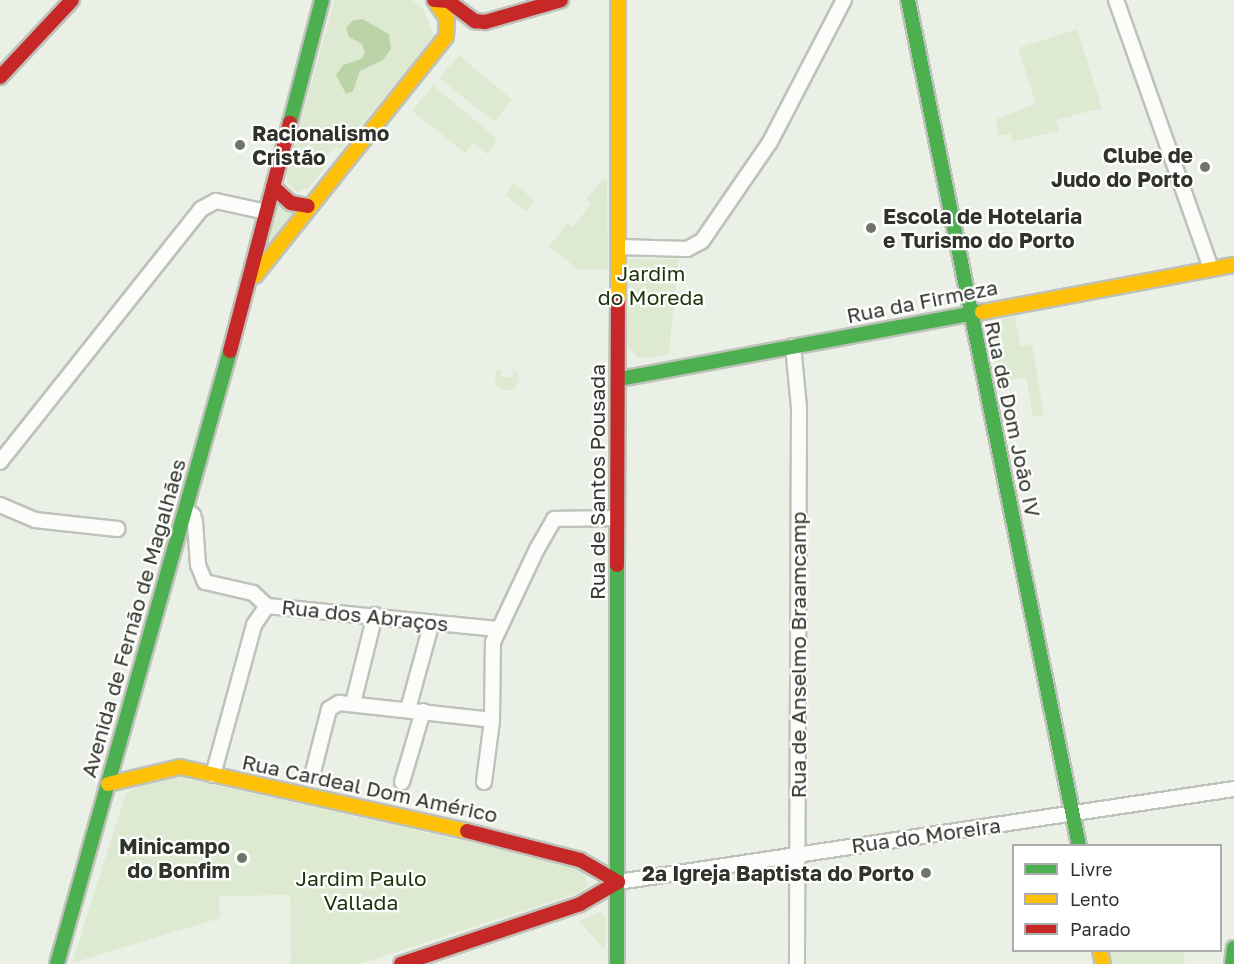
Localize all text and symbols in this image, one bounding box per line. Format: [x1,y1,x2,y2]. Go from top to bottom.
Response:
place label: Racionalismo Cristão [252,120,389,170]
marker: Racionalismo Cristão [233,138,247,152]
place label: Clube de Judo do Porto [1051,142,1193,192]
marker: Clube de Judo do Porto [1198,160,1212,174]
place label: Escola de Hotelaria e Turismo do Porto [883,203,1082,253]
marker: Escola de Hotelaria e Turismo do Porto [864,221,878,235]
park label: Jardim do Moreda [598,260,704,310]
street label: Rua da Firmeza [844,274,1000,328]
street label: Rua de Dom João IV [980,319,1046,519]
street label: Rua de Santos Pousada [584,364,610,600]
street label: Avenida de Fernão de Magalhães [75,456,191,780]
street label: Rua de Anselmo Braamcamp [785,512,811,798]
street label: Rua dos Abraços [280,594,450,636]
street label: Rua Cardeal Dom Américo [240,749,500,827]
street label: Rua do Moreira [850,812,1002,858]
place label: Minicampo do Bonfim [119,833,230,883]
legend [1012,844,1222,952]
marker: Minicampo do Bonfim [235,851,249,865]
text: Livre [1070,858,1112,880]
place label: 2ª Igreja Baptista do Porto [642,860,914,886]
park label: Jardim Paulo Vallada [295,865,427,915]
marker: 2ª Igreja Baptista do Porto [919,866,933,880]
text: Lento [1070,888,1119,910]
text: Parado [1070,918,1131,940]

